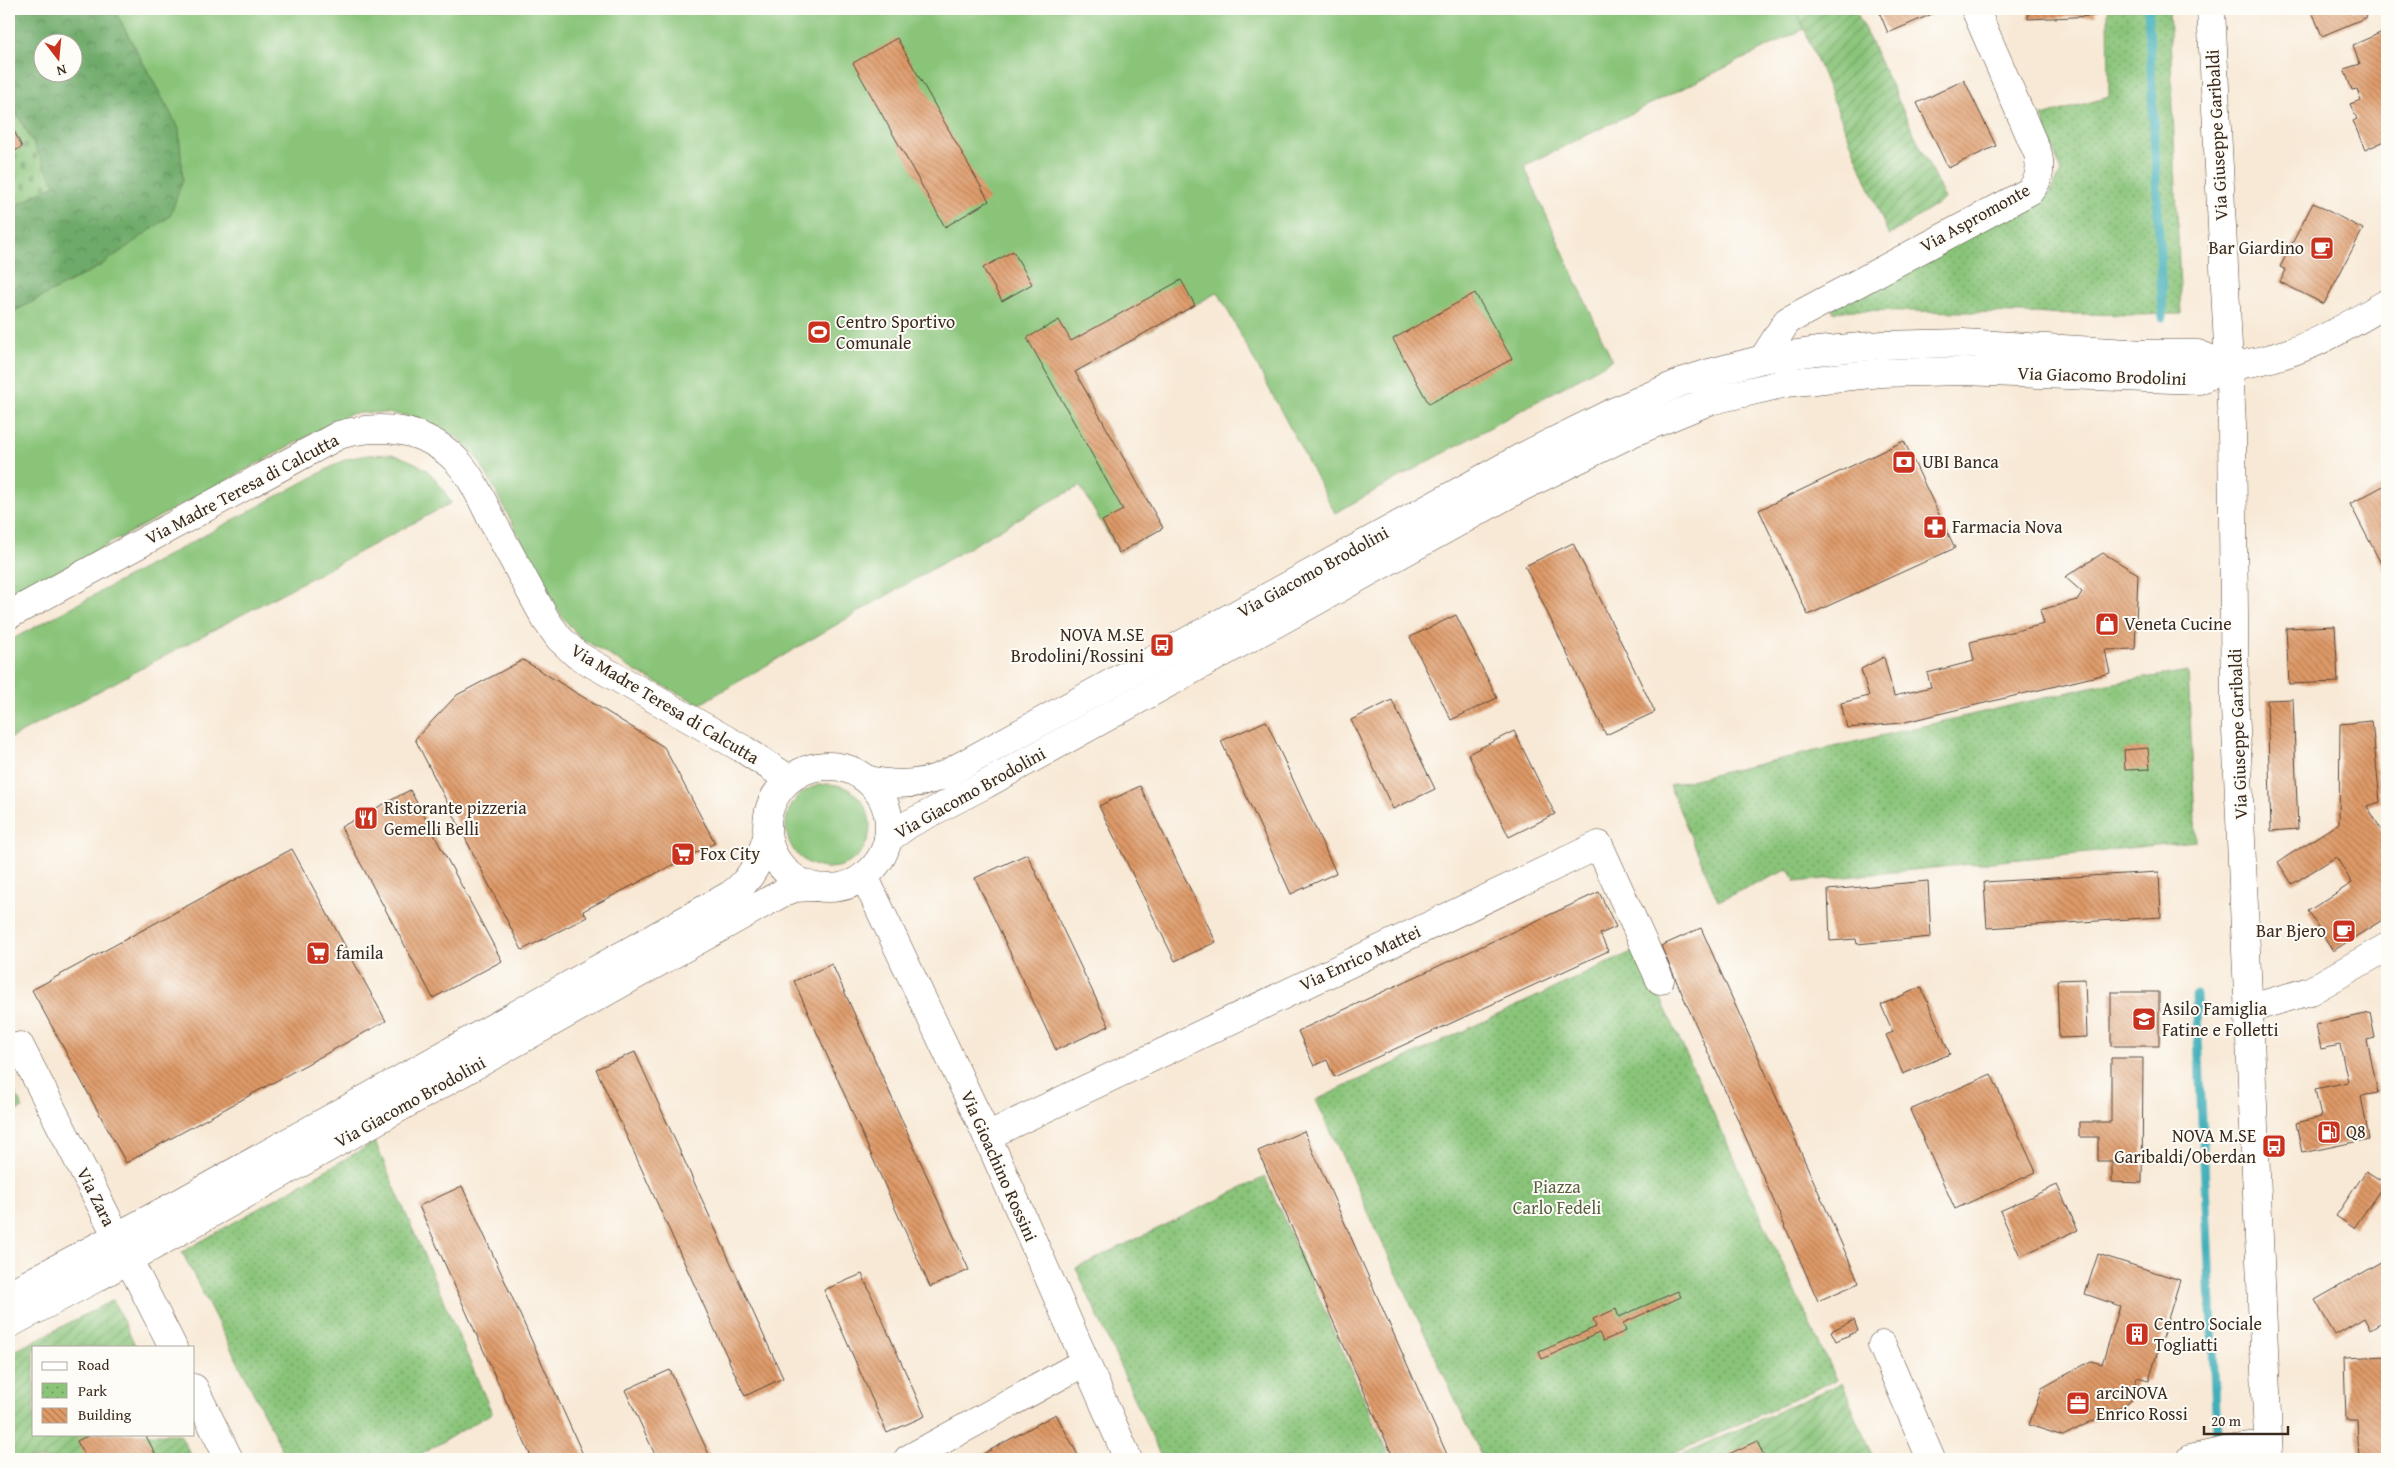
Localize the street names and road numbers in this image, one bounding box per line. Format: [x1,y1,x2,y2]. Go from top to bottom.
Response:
street label: Via Giuseppe Garibaldi [2199,49,2234,221]
street label: Via Aspromonte [1915,176,2035,259]
street label: Via Giacomo Brodolini [2017,359,2187,392]
street label: Via Madre Teresa di Calcutta [140,426,344,551]
street label: Via Giacomo Brodolini [1232,519,1393,624]
street label: Via Madre Teresa di Calcutta [566,636,765,771]
street label: Via Giuseppe Garibaldi [2221,648,2254,820]
street label: Via Giacomo Brodolini [889,740,1050,845]
street label: Via Enrico Mattei [1294,918,1425,998]
street label: Via Giacomo Brodolini [329,1049,490,1154]
street label: Via Gioachino Rossini [954,1086,1045,1246]
street label: Via Zara [70,1163,123,1231]

